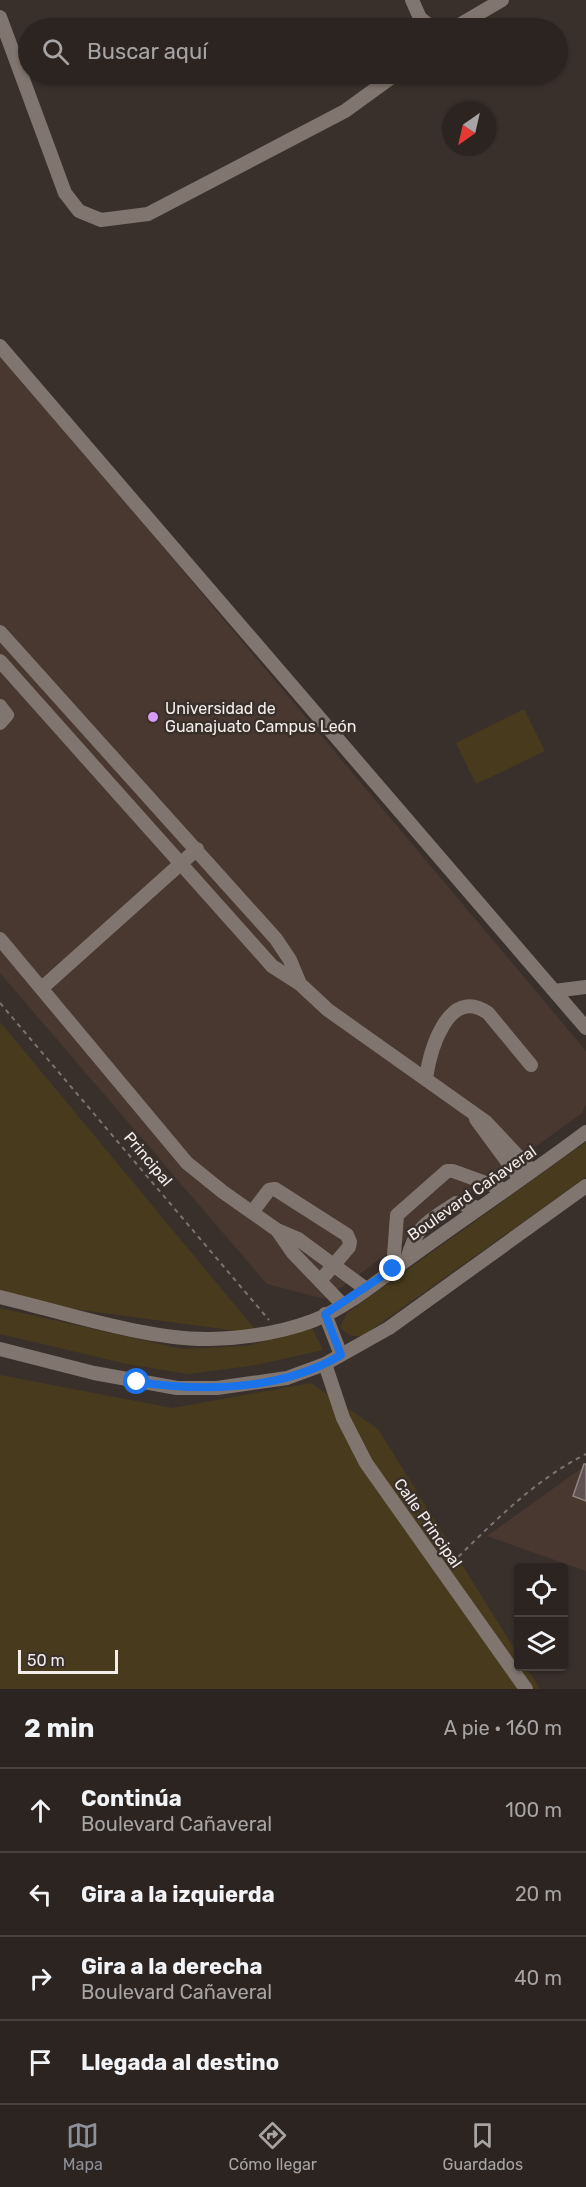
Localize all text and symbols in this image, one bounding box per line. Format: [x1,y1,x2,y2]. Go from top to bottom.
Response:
search box [18,18,568,84]
icon: search [39,35,72,68]
text: Buscar aquí [87,38,208,65]
north arrow [442,102,496,156]
place label: Universidad de Guanajuato Campus León [165,699,357,736]
marker: Universidad de Guanajuato Campus León [146,710,160,724]
street label: Principal [120,1128,176,1190]
street label: Boulevard Cañaveral [404,1141,540,1245]
route end [379,1255,405,1281]
route start [123,1368,149,1394]
street label: Calle Principal [390,1475,466,1571]
map controls [514,1563,568,1671]
button: locate [514,1563,568,1617]
button: layers [514,1617,568,1671]
scale bar [18,1647,118,1674]
text: 50 m [27,1651,65,1670]
text: 2 min [24,1713,94,1744]
text: A pie · 160 m [444,1716,562,1740]
text: Continúa [81,1785,182,1812]
icon: ahead [24,1794,57,1827]
text: 100 m [505,1798,562,1822]
text: Boulevard Cañaveral [81,1812,272,1836]
icon: left [24,1878,57,1911]
text: Gira a la izquierda [81,1881,275,1908]
text: 20 m [515,1882,562,1906]
text: Gira a la derecha [81,1953,262,1980]
icon: right [24,1962,57,1995]
text: 40 m [514,1966,562,1990]
text: Boulevard Cañaveral [81,1980,272,2004]
icon: arrive [24,2046,57,2079]
text: Llegada al destino [81,2049,279,2076]
tab: Mapa [63,2119,103,2174]
tab: Cómo llegar [229,2119,317,2174]
tab: Guardados [443,2119,523,2174]

